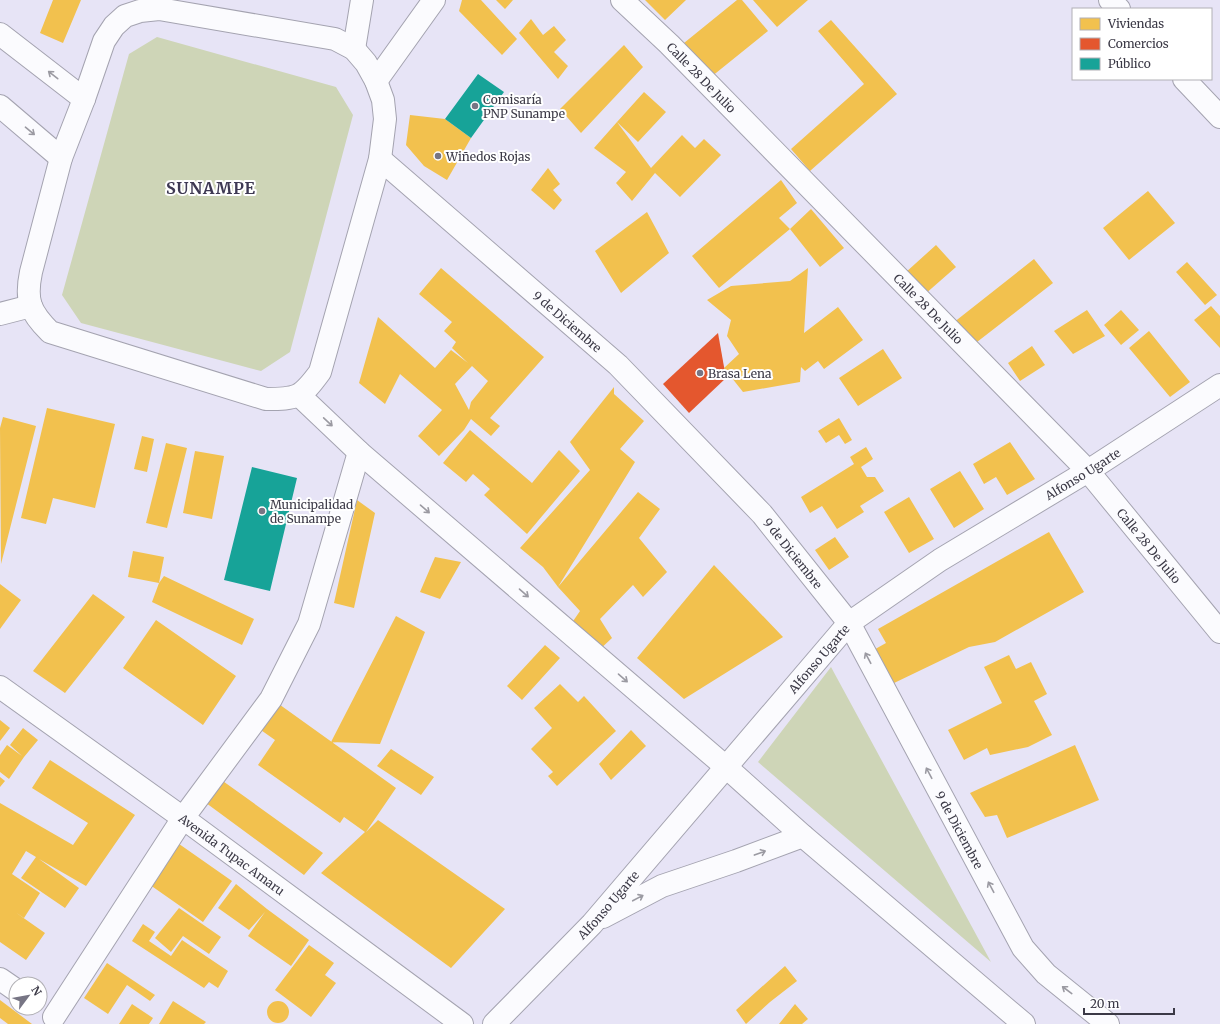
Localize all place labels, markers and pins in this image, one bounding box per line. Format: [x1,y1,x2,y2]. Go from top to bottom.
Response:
place label: Comisaría PNP Sunampe [483,92,565,121]
marker: Comisaría PNP Sunampe [470,101,480,111]
place label: Wiñedos Rojas [445,149,530,164]
marker: Wiñedos Rojas [433,151,443,161]
place label: Brasa Lena [708,366,772,381]
marker: Brasa Lena [695,368,705,378]
place label: Municipalidad de Sunampe [270,497,353,526]
marker: Municipalidad de Sunampe [257,506,267,516]

